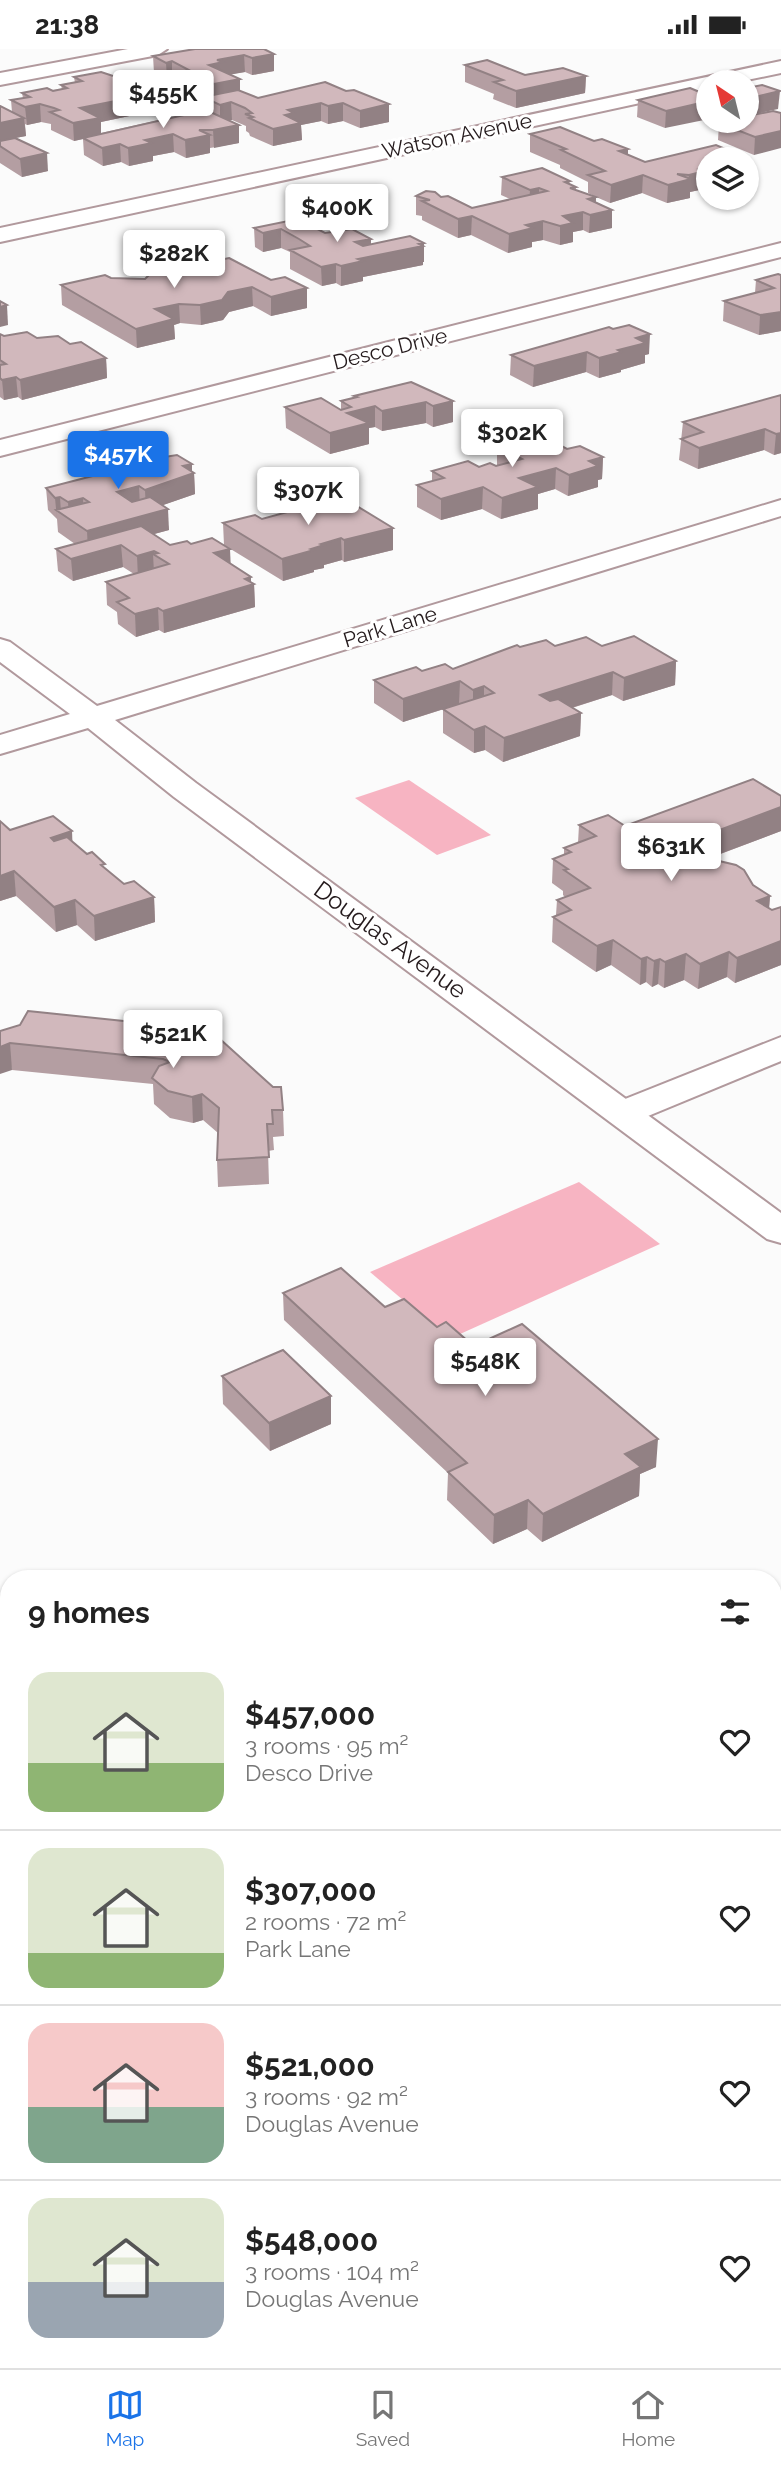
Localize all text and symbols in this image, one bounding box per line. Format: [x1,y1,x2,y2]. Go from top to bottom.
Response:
text: 21:38 [35,10,99,40]
north arrow [696,70,760,133]
map controls [696,70,759,210]
pin: $455K [114,71,212,130]
text: $455K [129,79,197,106]
street label: Watson Avenue [380,107,534,164]
button: layers [696,147,759,210]
pin: $400K [288,185,386,244]
text: $400K [301,193,373,220]
pin: $282K [125,231,223,290]
text: $282K [139,239,209,266]
street label: Desco Drive [330,322,450,375]
pin: $302K [463,409,561,469]
text: $302K [477,418,547,445]
pin: $457K [69,431,167,491]
text: $457K [84,440,152,467]
pin: $307K [259,468,357,527]
text: $307K [273,476,343,503]
street label: Park Lane [340,600,440,653]
pin: $631K [622,823,720,883]
text: $631K [637,832,705,859]
street label: Douglas Avenue [308,875,472,1005]
pin: $521K [124,1011,222,1070]
text: $521K [139,1019,207,1046]
pin: $548K [436,1339,534,1398]
text: $548K [450,1347,520,1374]
icon: filters [716,1593,754,1631]
text: 9 homes [28,1595,150,1630]
text: $457,000 [245,1697,375,1732]
icon: home [84,1700,168,1784]
icon: heart [716,1723,754,1761]
text: 3 rooms · 95 m² [245,1732,408,1759]
text: Desco Drive [245,1759,373,1786]
text: $307,000 [245,1873,376,1908]
icon: home [84,1876,168,1960]
icon: heart [716,1899,754,1937]
text: 2 rooms · 72 m² [245,1908,406,1935]
text: Park Lane [245,1935,351,1962]
text: $521,000 [245,2048,375,2083]
icon: home [84,2051,168,2135]
icon: heart [716,2074,754,2112]
text: 3 rooms · 92 m² [245,2083,408,2110]
text: Douglas Avenue [245,2110,419,2137]
text: $548,000 [245,2223,378,2258]
icon: home [84,2226,168,2310]
icon: heart [716,2249,754,2287]
text: 3 rooms · 104 m² [245,2258,419,2285]
text: Douglas Avenue [245,2285,419,2312]
tab: Map [106,2386,144,2450]
tab: Saved [356,2386,410,2450]
tab: Home [621,2386,675,2450]

